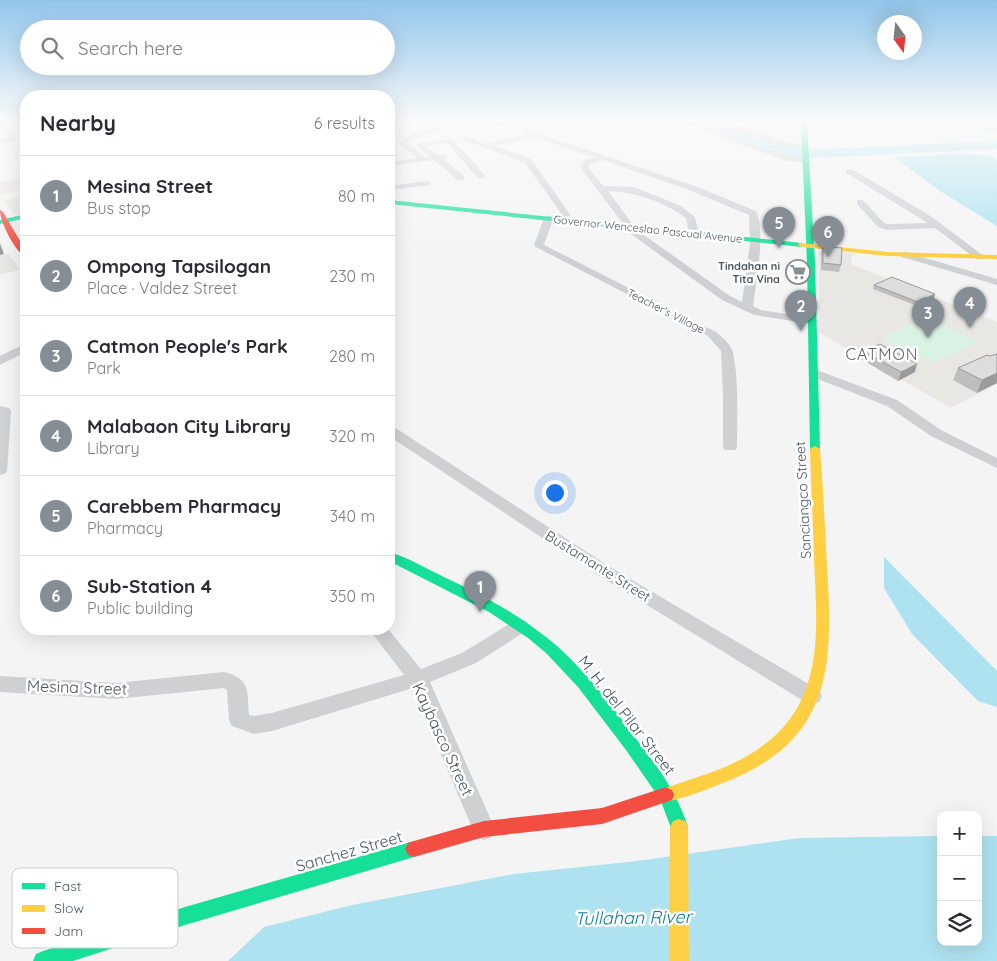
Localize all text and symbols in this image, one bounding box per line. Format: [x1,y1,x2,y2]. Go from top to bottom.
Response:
north arrow [877,15,922,60]
search box [20,20,395,75]
icon: search [38,34,66,62]
text: Search here [78,36,183,60]
text: Nearby [40,110,116,136]
text: 6 results [314,113,375,133]
text: Mesina Street [87,174,213,198]
text: 1 [53,186,59,206]
text: 80 m [338,186,375,206]
text: Bus stop [87,198,151,218]
pin: 5 [763,207,795,248]
street label: Governor Wenceslao Pascual Avenue [553,212,743,246]
pin: 6 [812,216,844,257]
text: Ompong Tapsilogan [87,254,271,278]
place label: Tindahan ni Tita Vina [718,259,780,286]
supermarket icon: Tindahan ni Tita Vina [785,259,811,285]
text: 2 [51,266,61,286]
text: 230 m [329,266,375,286]
text: Place · Valdez Street [87,278,237,298]
street label: Teacher's Village [625,285,707,337]
pin: 4 [954,287,986,328]
pin: 2 [785,290,817,331]
pin: 3 [912,297,944,338]
text: Catmon People's Park [87,334,288,358]
district label: CATMON [846,344,918,364]
text: 3 [52,346,60,366]
text: 280 m [329,346,375,366]
text: Park [87,358,121,378]
text: Malabaon City Library [87,414,291,438]
text: 4 [51,426,61,446]
text: 320 m [329,426,375,446]
text: Library [87,438,140,458]
street label: Sanciangco Street [791,441,815,559]
your location [542,480,568,506]
text: Carebbem Pharmacy [87,494,281,518]
text: 5 [51,506,61,526]
text: 340 m [330,506,375,526]
text: Pharmacy [87,518,163,538]
street label: Bustamante Street [542,526,654,606]
pin: 1 [464,571,496,612]
text: Sub-Station 4 [87,574,212,598]
text: 6 [52,586,60,606]
text: 350 m [329,586,375,606]
text: Public building [87,598,193,618]
street label: M. H. del Pilar Street [574,651,680,779]
street label: Mesina Street [27,675,127,699]
street label: Kaybasco Street [408,679,478,799]
map controls [937,811,982,946]
button: + [937,811,982,856]
street label: Sanchez Street [293,826,405,876]
button: − [937,856,982,901]
legend [12,868,178,948]
text: Fast [54,877,82,895]
text: Slow [54,899,84,917]
button: layers [937,901,982,946]
water label: Tullahan River [574,905,694,930]
text: Jam [54,922,83,940]

